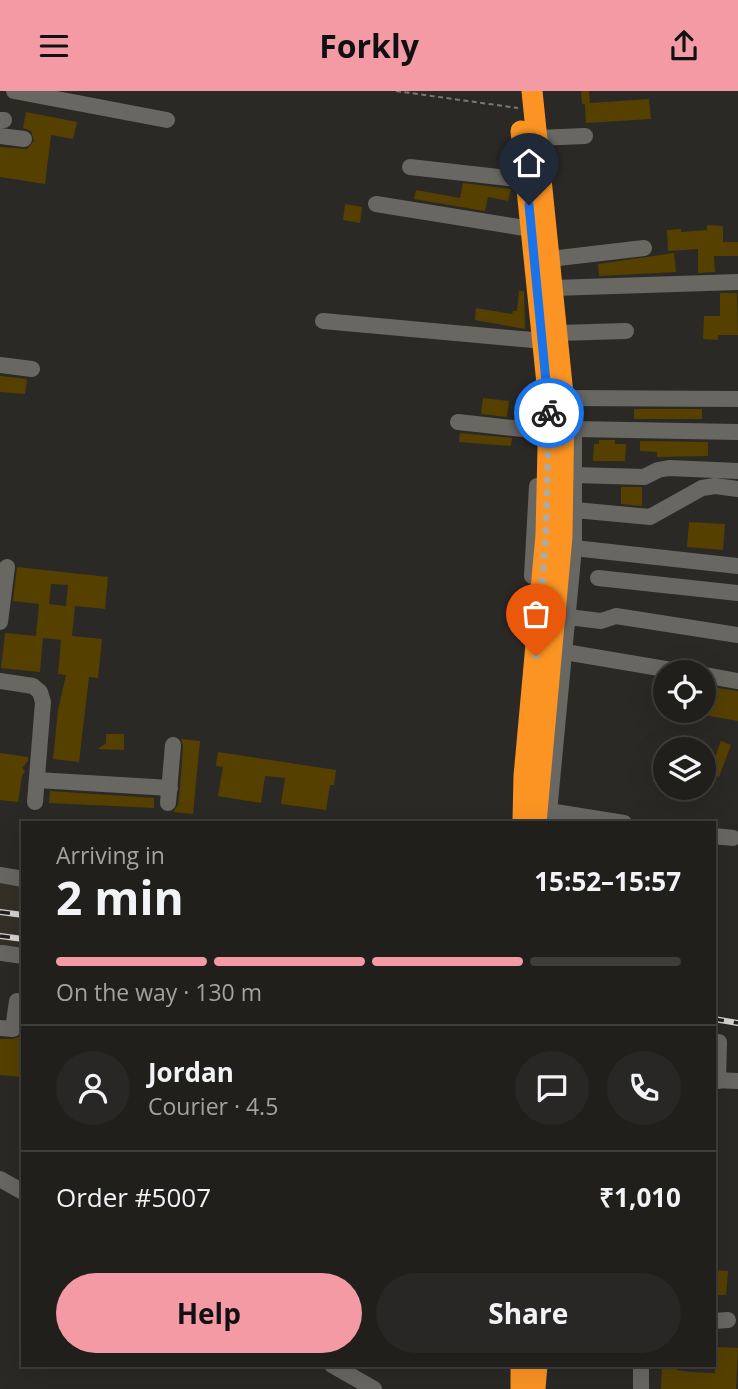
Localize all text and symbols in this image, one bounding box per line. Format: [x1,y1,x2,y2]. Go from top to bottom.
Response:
text: Forkly [319,24,419,67]
icon: menu [35,27,73,65]
icon: share [665,27,703,65]
pin [499,133,559,205]
icon: home [510,144,548,182]
courier [514,378,584,448]
icon: bike [530,394,568,432]
pin [506,584,566,656]
icon: bag [517,595,555,633]
map controls [653,660,716,800]
button: locate [653,660,716,723]
button: layers [653,737,716,800]
text: Arriving in [56,839,165,871]
text: 15:52–15:57 [534,863,681,899]
text: 2 min [56,866,184,928]
text: On the way · 130 m [56,976,262,1008]
button: person [56,1051,130,1125]
button: chat [515,1051,589,1125]
button: phone [607,1051,681,1125]
text: Jordan [148,1054,234,1090]
text: Courier · 4.5 [148,1090,278,1122]
text: Order #5007 [56,1179,211,1215]
text: ₹1,010 [599,1179,681,1215]
button: Help [56,1273,362,1353]
button: Share [376,1273,681,1353]

